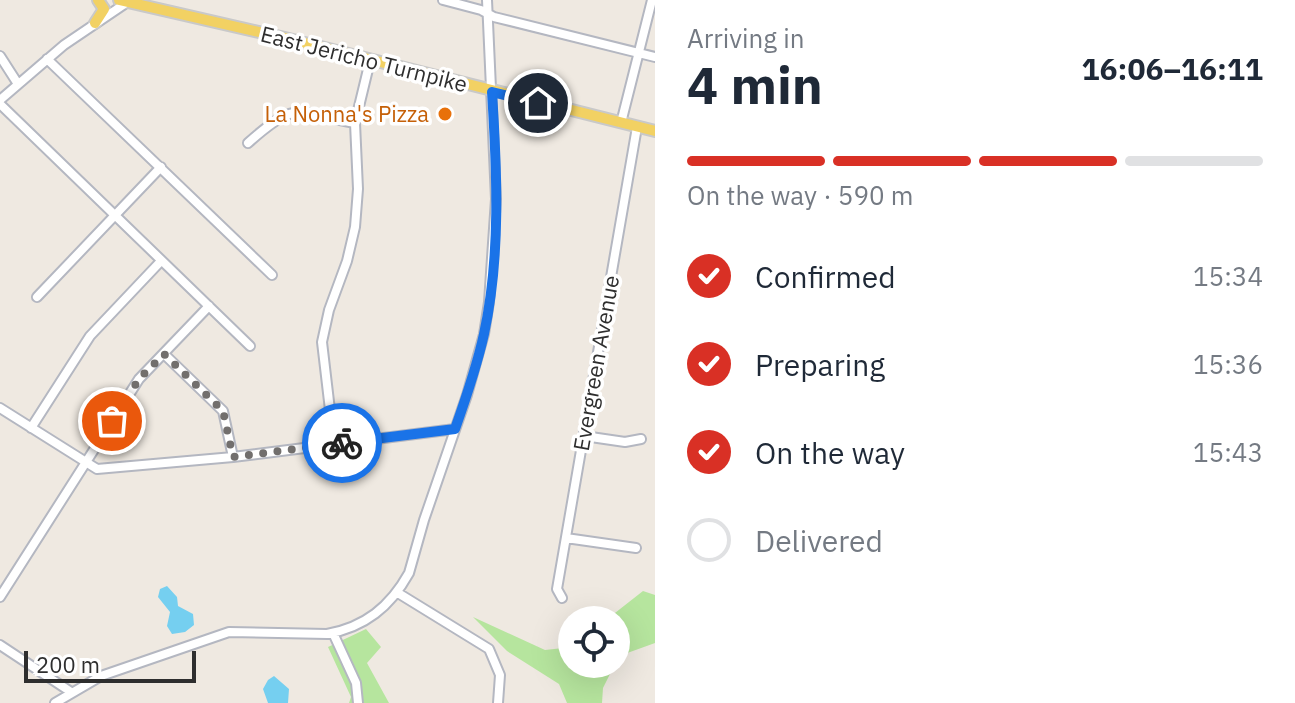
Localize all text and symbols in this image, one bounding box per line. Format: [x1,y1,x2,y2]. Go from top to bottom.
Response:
street label: East Jericho Turnpike [258,19,471,98]
text: Arriving in [687,21,804,55]
text: 16:06–16:11 [1082,49,1263,88]
text: 4 min [687,51,823,118]
pin [504,69,572,137]
icon: home [516,81,560,125]
place label: La Nonna's Pizza [265,99,429,128]
marker: La Nonna's Pizza [436,105,454,123]
text: On the way · 590 m [687,178,913,212]
icon: check [687,254,731,298]
text: Confirmed [755,257,896,296]
text: 15:34 [1193,259,1263,293]
street label: Evergreen Avenue [566,273,625,453]
icon: check [687,342,731,386]
text: Preparing [755,345,885,384]
text: 15:36 [1193,347,1263,381]
pin [78,387,146,455]
icon: bag [90,399,134,443]
courier [302,403,382,483]
icon: bike [320,421,364,465]
icon: check [687,430,731,474]
text: On the way [755,433,905,472]
text: 15:43 [1193,435,1263,469]
text: Delivered [755,521,883,560]
map controls [558,606,630,678]
button: locate [558,606,630,678]
scale bar [24,647,196,683]
text: 200 m [36,650,100,679]

